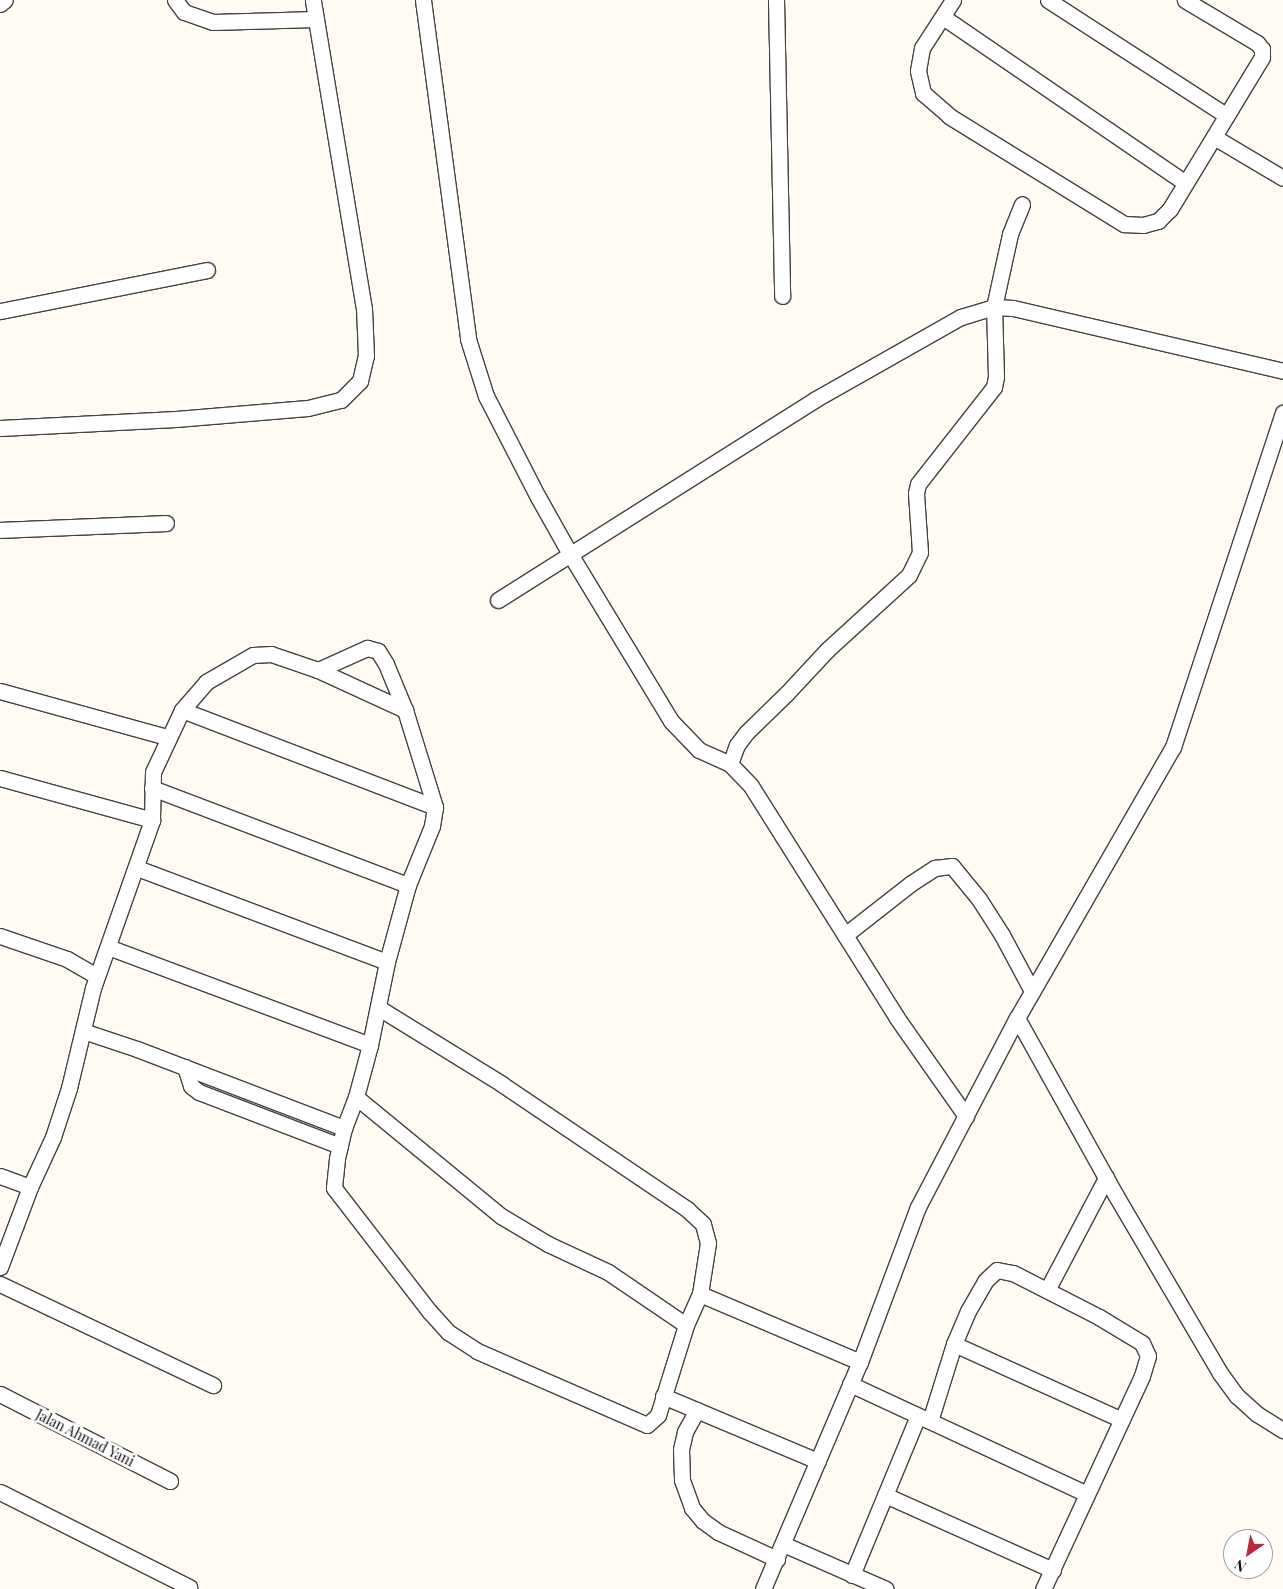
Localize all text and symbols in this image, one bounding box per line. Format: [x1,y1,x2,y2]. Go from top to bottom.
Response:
street label: Jalan Ahmad Yani [33,1406,137,1470]
north arrow [1223,1529,1273,1579]
text: N [1231,1555,1250,1577]

